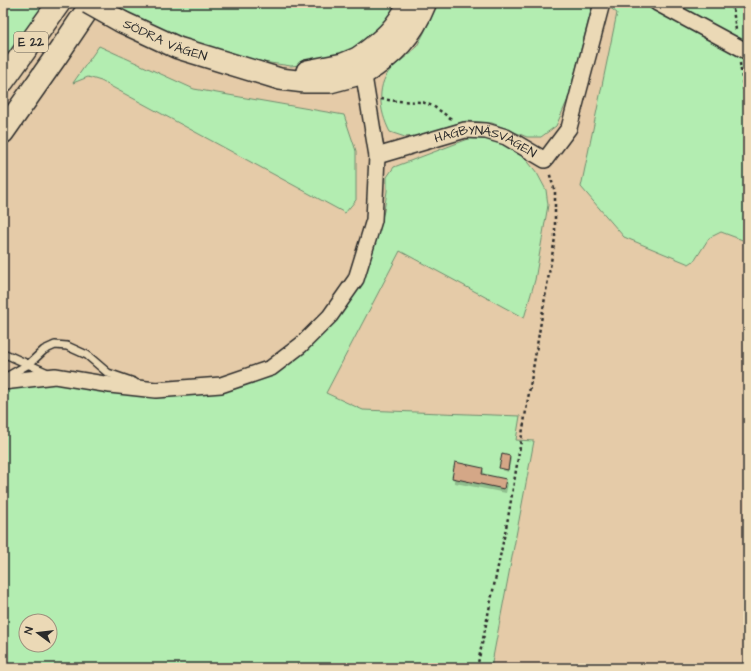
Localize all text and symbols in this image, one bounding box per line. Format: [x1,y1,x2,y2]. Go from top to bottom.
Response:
street label: SÖDRA VÄGEN [120,15,209,65]
road number: E 22 [14,32,48,52]
street label: HAGBYNÄSVÄGEN [432,121,540,162]
north arrow [18,613,58,653]
text: N [21,625,37,636]

